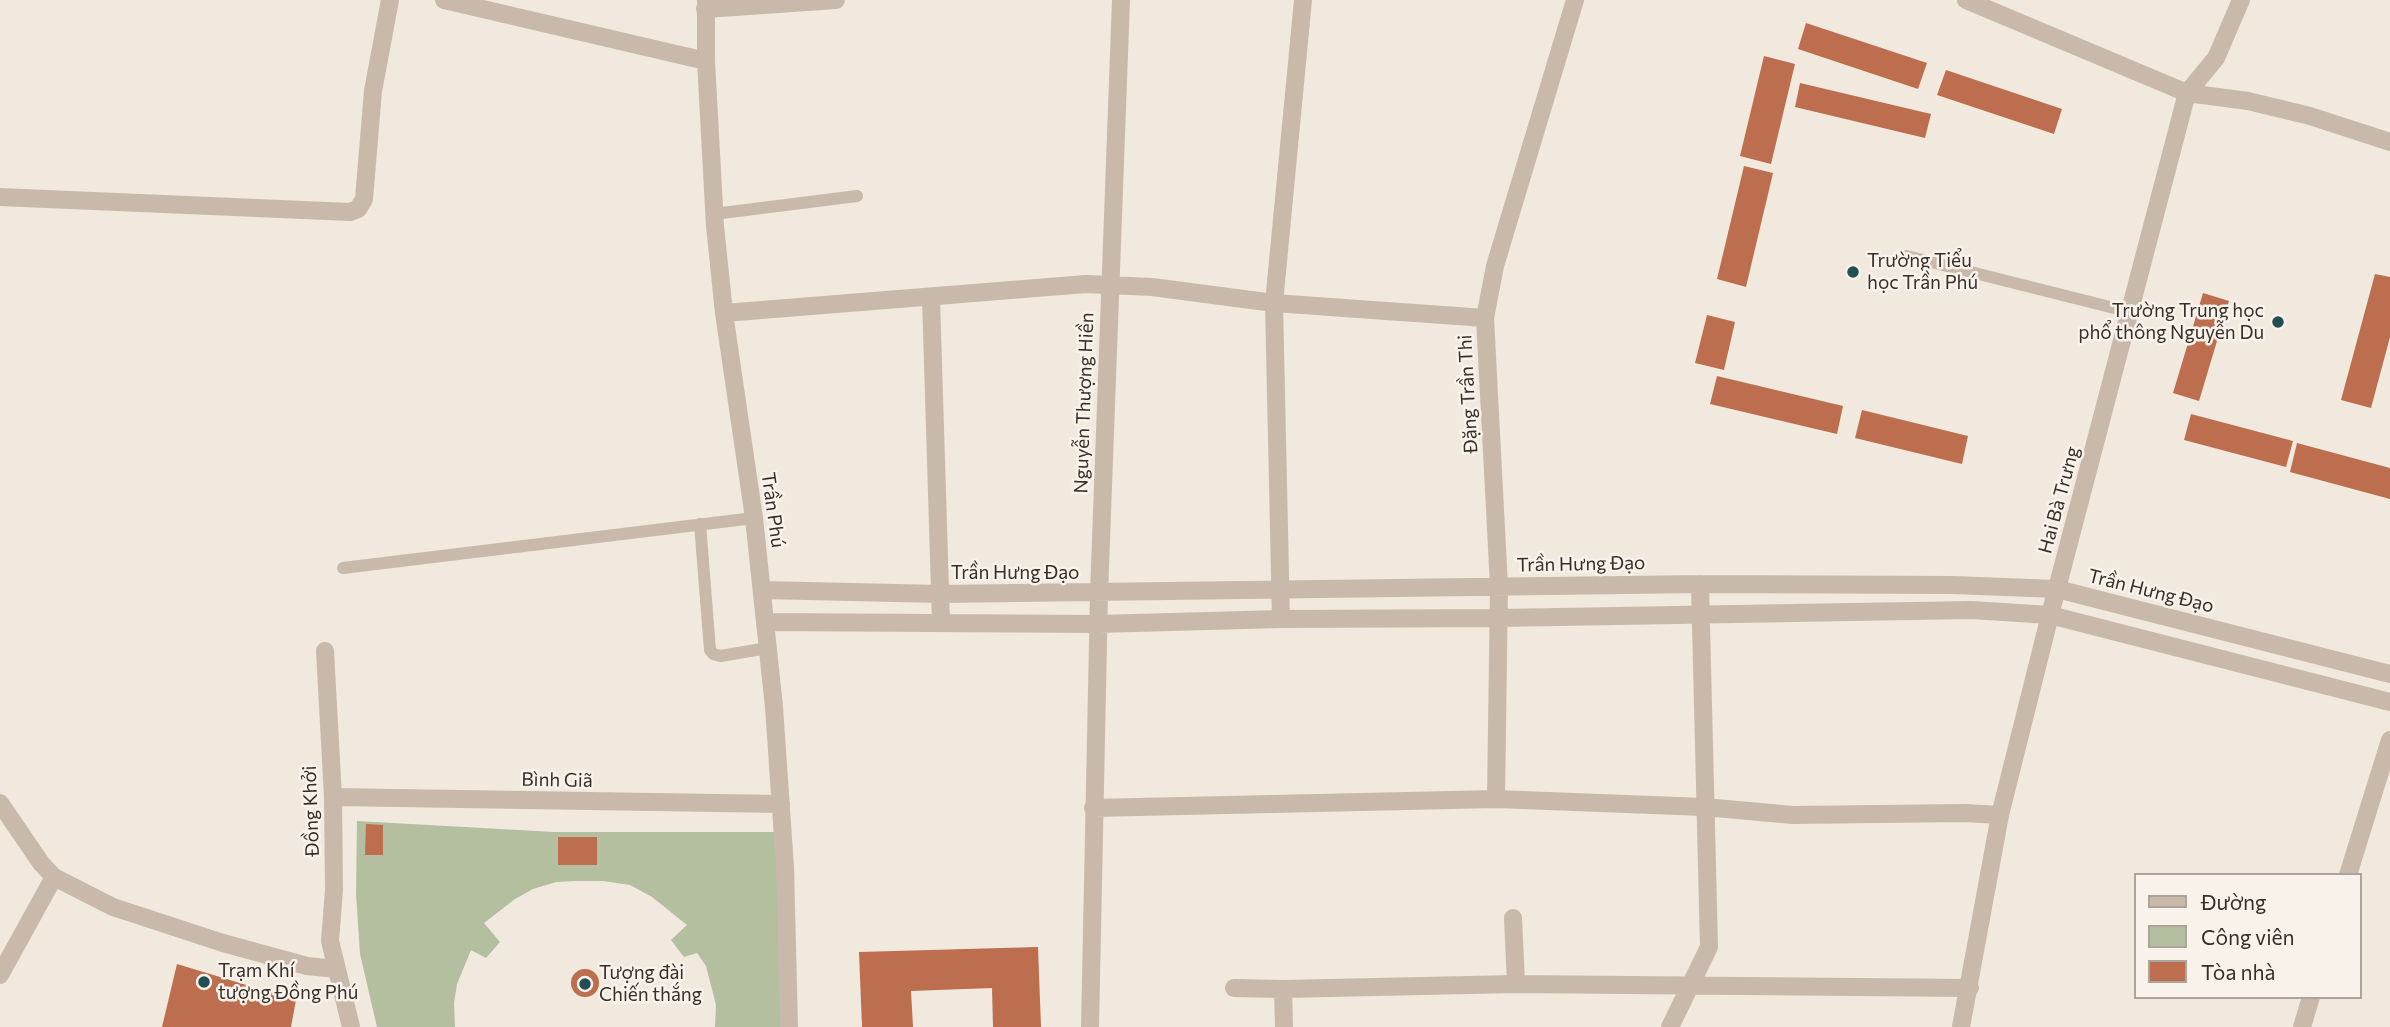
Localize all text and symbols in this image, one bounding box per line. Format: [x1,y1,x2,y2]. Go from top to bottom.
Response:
place label: Trường Tiểu học Trần Phú [1867,250,1978,294]
marker: Trường Tiểu học Trần Phú [1845,264,1861,280]
place label: Trường Trung học phổ thông Nguyễn Du [2078,300,2264,344]
street label: Nguyễn Thượng Hiền [1069,312,1099,494]
marker: Trường Trung học phổ thông Nguyễn Du [2270,314,2286,330]
street label: Đặng Trần Thi [1454,334,1482,454]
street label: Hai Bà Trưng [2034,444,2084,556]
street label: Trần Phú [756,471,790,549]
street label: Trần Hưng Đạo [1516,551,1646,577]
street label: Trần Hưng Đạo [951,562,1079,584]
street label: Trần Hưng Đạo [2086,564,2216,618]
street label: Đồng Khởi [298,765,324,857]
street label: Bình Giã [521,768,593,792]
legend [2134,873,2362,999]
text: Đường [2201,889,2266,914]
text: Công viên [2201,924,2295,949]
text: Tòa nhà [2201,959,2275,984]
place label: Trạm Khí tượng Đồng Phú [218,960,358,1004]
place label: Tượng đài Chiến thắng [599,962,702,1006]
marker: Trạm Khí tượng Đồng Phú [196,974,212,990]
marker: Tượng đài Chiến thắng [577,976,593,992]

